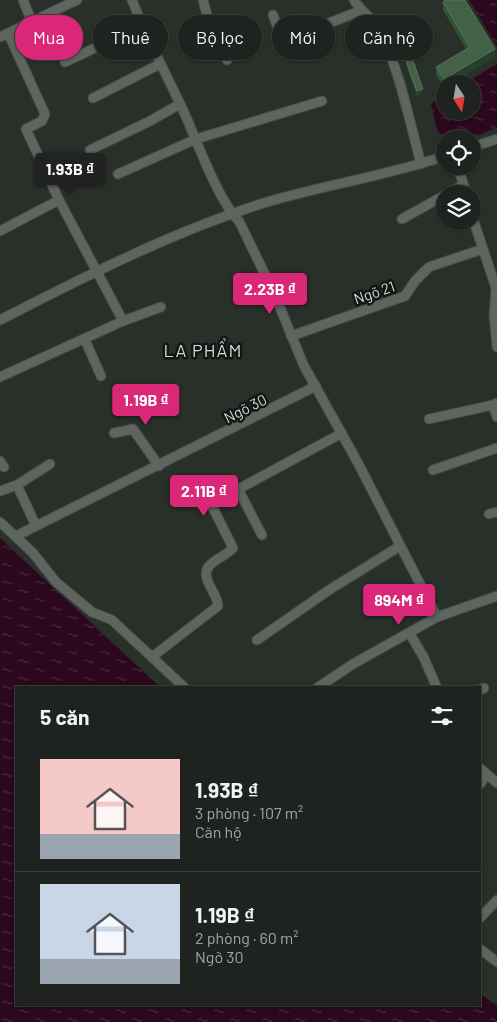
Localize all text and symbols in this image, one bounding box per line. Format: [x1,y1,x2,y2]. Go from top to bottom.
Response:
chip: Mua [15,15,83,60]
chip: Thuê [93,15,168,60]
chip: Bộ lọc [178,15,262,60]
chip: Mới [272,15,335,60]
chip: Căn hộ [345,15,433,60]
north arrow [436,75,481,120]
map controls [436,75,481,230]
button: locate [436,130,481,175]
pin: 1.93B ₫ [24,152,116,195]
text: 1.93B ₫ [46,159,94,178]
button: layers [436,185,481,230]
pin: 2.23B ₫ [224,272,316,315]
street label: Ngõ 21 [351,277,397,307]
text: 2.23B ₫ [244,279,296,298]
district label: LA PHẨM [164,338,242,361]
pin: 1.19B ₫ [100,384,192,426]
text: 1.19B ₫ [123,390,169,409]
street label: Ngõ 30 [221,390,269,426]
pin: 2.11B ₫ [158,474,250,517]
text: 2.11B ₫ [181,481,227,500]
pin: 894M ₫ [358,584,440,626]
text: 894M ₫ [374,590,424,609]
icon: filters [428,702,456,730]
text: 5 căn [40,704,89,729]
text: 1.93B ₫ [195,777,259,802]
icon: home [80,779,140,839]
text: 3 phòng · 107 m² [195,803,303,822]
text: Căn hộ [195,822,242,841]
text: 1.19B ₫ [195,902,255,927]
icon: home [80,904,140,964]
text: 2 phòng · 60 m² [195,928,299,947]
text: Ngõ 30 [195,947,243,966]

